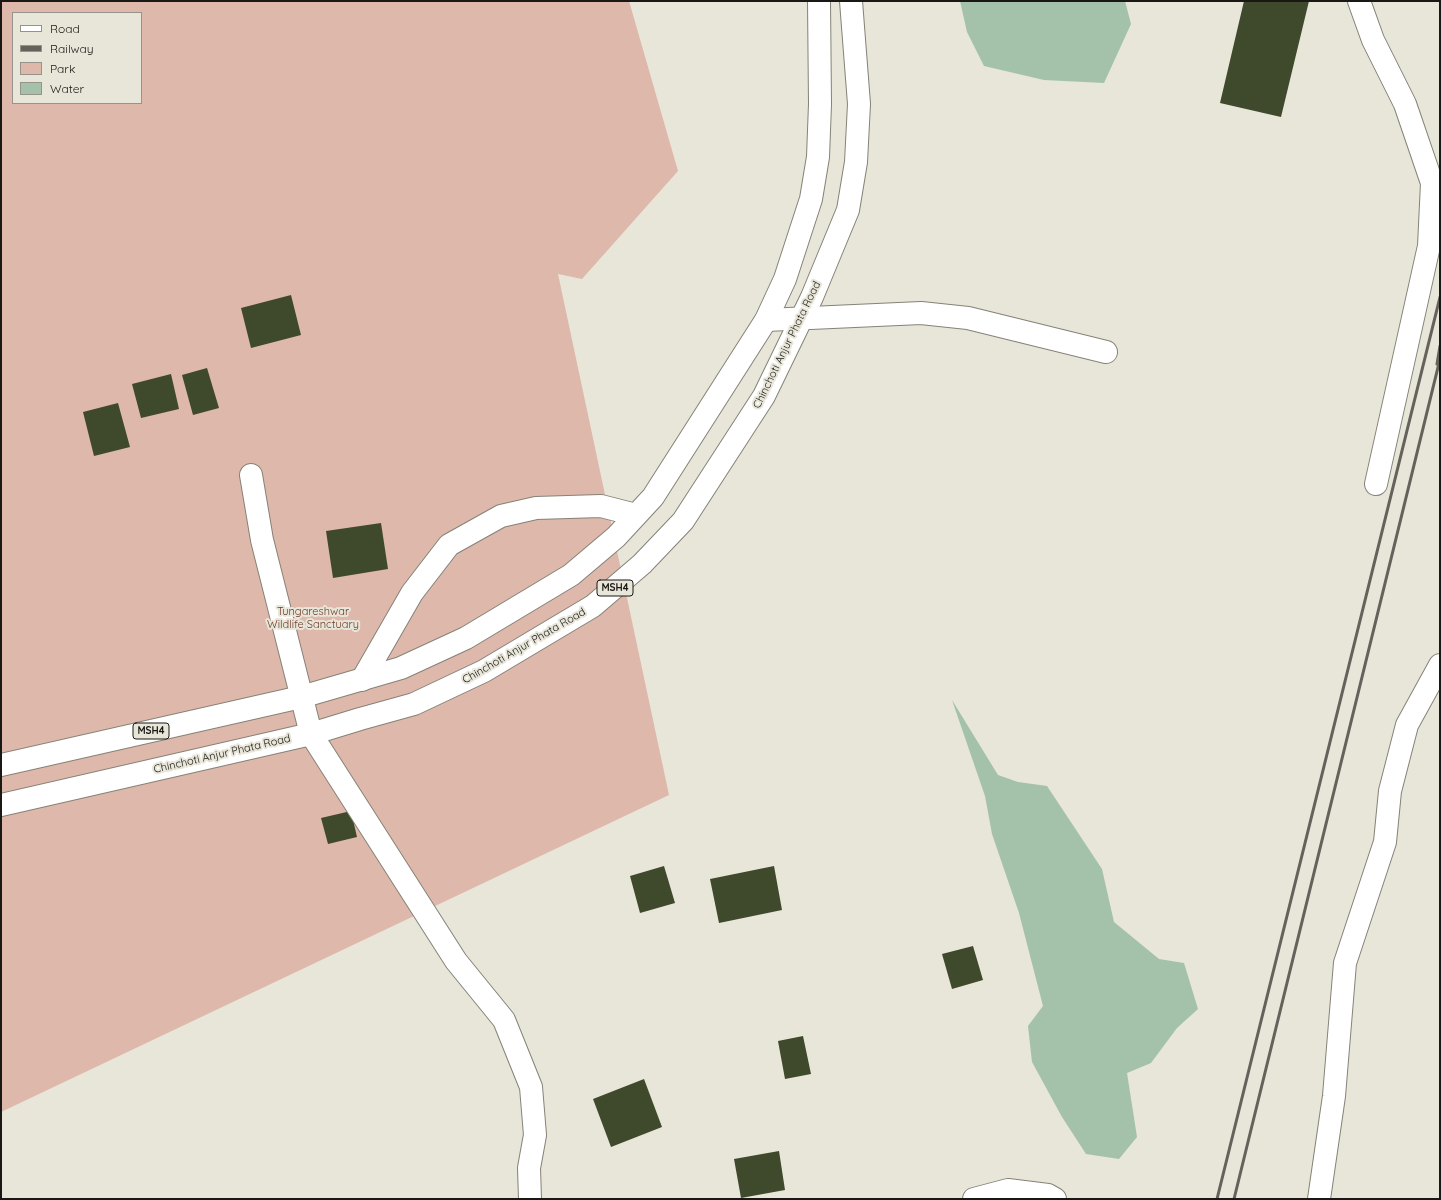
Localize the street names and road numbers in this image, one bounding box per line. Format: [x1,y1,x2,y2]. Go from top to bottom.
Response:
street label: Chinchoti Anjur Phata Road [750,279,824,411]
road number: MSH4 [597,580,633,596]
street label: Chinchoti Anjur Phata Road [460,605,588,687]
road number: MSH4 [133,723,169,739]
street label: Chinchoti Anjur Phata Road [152,732,292,776]

